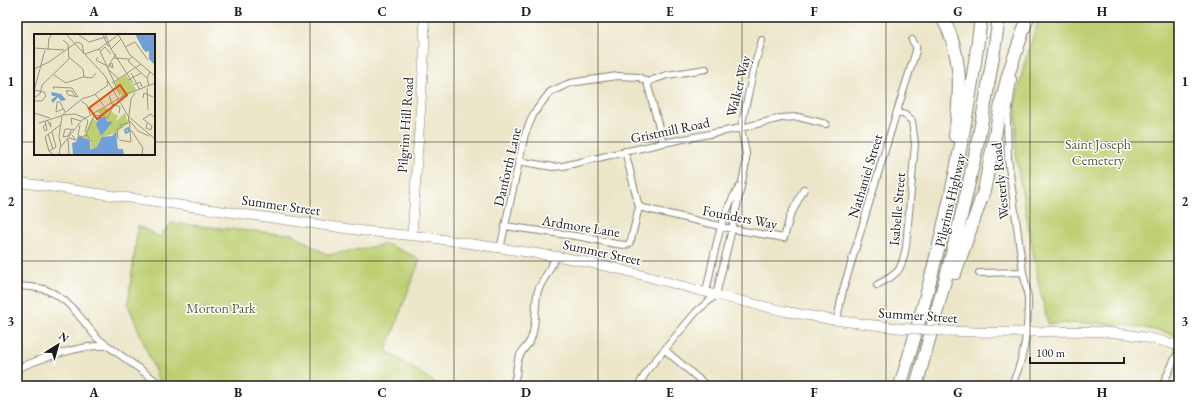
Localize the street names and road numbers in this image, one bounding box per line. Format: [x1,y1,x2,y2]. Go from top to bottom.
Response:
street label: Walker Way [722,52,755,119]
street label: Pilgrim Hill Road [393,76,417,174]
street label: Gristmill Road [629,113,712,147]
street label: Danforth Lane [489,125,525,208]
street label: Nathaniel Street [844,131,887,220]
street label: Westerly Road [987,141,1013,221]
street label: Pilgrims Highway [930,151,970,249]
street label: Isabelle Street [885,171,909,246]
street label: Summer Street [240,191,322,220]
street label: Founders Way [701,201,780,233]
street label: Ardmore Lane [540,211,622,241]
street label: Summer Street [561,235,643,269]
street label: Summer Street [878,303,959,327]

